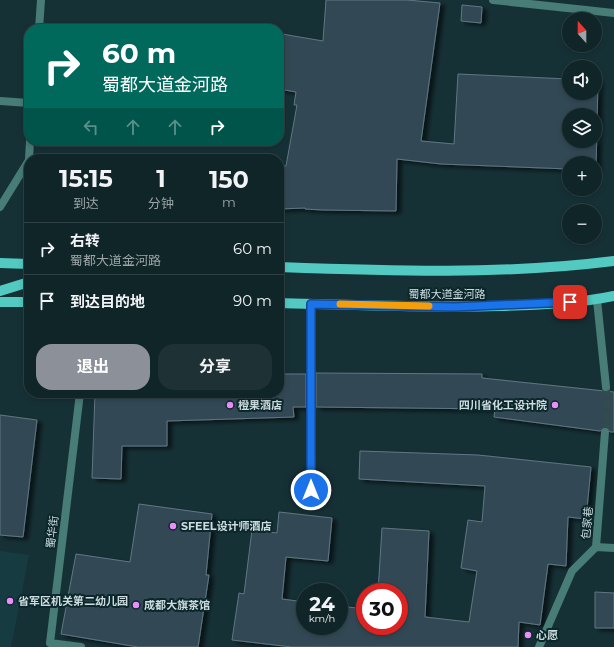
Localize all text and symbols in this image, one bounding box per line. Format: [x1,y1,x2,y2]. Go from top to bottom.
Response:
north arrow [562,12,602,52]
map controls [562,12,602,244]
text: 60 m [102,36,176,70]
icon: right [36,40,88,92]
button: sound [562,60,602,100]
text: 蜀都大道金河路 [102,74,228,96]
button: layers [562,108,602,148]
icon: left [80,116,102,138]
icon: ahead [122,116,144,138]
icon: ahead [164,116,186,138]
icon: right [206,116,228,138]
button: + [562,156,602,196]
text: 15:15 [59,164,113,193]
text: 1 [156,164,166,193]
text: 150 [209,165,249,194]
text: m [222,194,236,210]
text: 到达 [73,195,99,211]
text: 分钟 [148,195,174,211]
button: − [562,204,602,244]
text: 右转 [70,231,100,250]
icon: right [36,238,58,260]
text: 60 m [233,239,272,258]
text: 蜀都大道金河路 [70,252,161,268]
pin [553,285,587,319]
street label: 蜀都大道金河路 [409,287,486,301]
icon: arrive [36,290,58,312]
text: 90 m [233,291,272,310]
icon: arrive [559,291,581,313]
text: 到达目的地 [70,292,145,311]
button: 退出 [36,344,150,390]
button: 分享 [158,344,272,390]
place label: 橙果酒店 [238,398,282,412]
place label: 四川省化工设计院 [459,398,547,412]
marker: 橙果酒店 [225,400,235,410]
marker: 四川省化工设计院 [550,400,560,410]
position arrow [290,469,332,511]
street label: 包家巷 [579,506,595,540]
street label: 蜀华街 [43,515,61,549]
place label: SFEEL设计师酒店 [181,519,271,533]
marker: SFEEL设计师酒店 [168,521,178,531]
speed limit sign: 30 [356,583,408,635]
text: 24 [309,592,335,616]
place label: 省军区机关第二幼儿园 [18,594,128,608]
marker: 省军区机关第二幼儿园 [5,596,15,606]
place label: 成都大旗茶馆 [144,598,210,612]
marker: 成都大旗茶馆 [131,600,141,610]
text: km/h [309,612,335,625]
place label: 心愿 [536,628,558,642]
marker: 心愿 [523,630,533,640]

